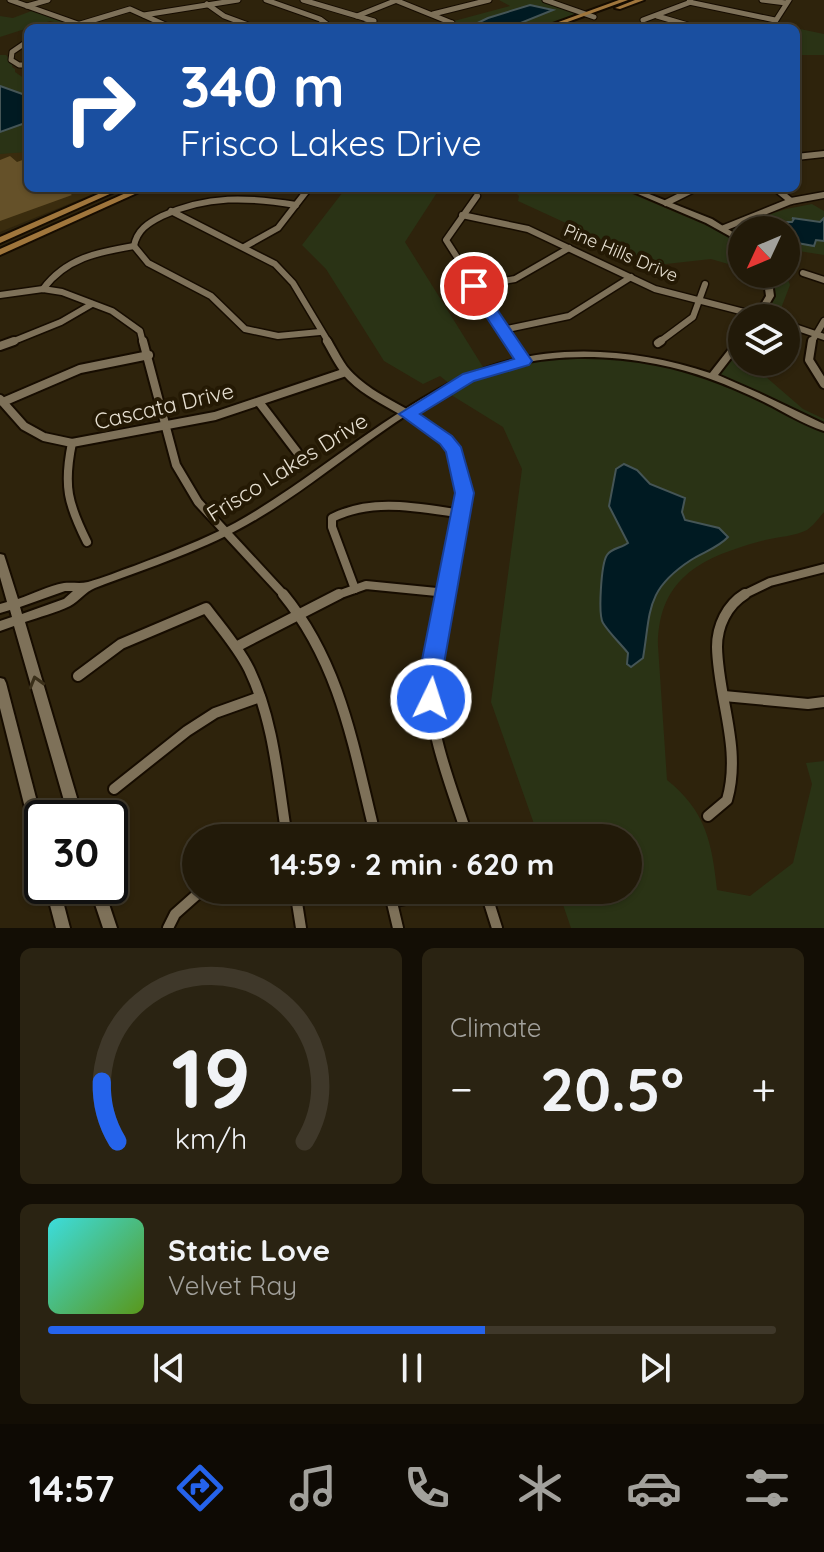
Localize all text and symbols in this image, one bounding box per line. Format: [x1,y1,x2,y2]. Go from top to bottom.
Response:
text: 340 m [180,51,345,121]
icon: right [48,56,152,160]
text: Frisco Lakes Drive [180,120,482,165]
north arrow [728,216,800,288]
map controls [728,216,800,376]
street label: Pine Hills Drive [561,218,682,287]
pin [440,252,508,320]
icon: arrive [452,264,496,308]
button: layers [728,304,800,376]
street label: Cascata Drive [91,376,237,436]
street label: Frisco Lakes Drive [201,406,373,528]
position arrow [389,657,473,741]
one-way arrow [29,676,46,689]
speed limit sign: 30 [24,800,128,904]
text: 14:59 · 2 min · 620 m [270,845,554,883]
text: Climate [450,1011,541,1044]
text: 19 [171,1025,251,1129]
text: 20.5° [540,1051,684,1126]
text: − [450,1061,473,1116]
text: + [751,1061,776,1116]
text: km/h [175,1120,247,1156]
text: Static Love [168,1231,330,1269]
text: Velvet Ray [168,1269,297,1302]
icon: previous [147,1346,191,1390]
icon: pause [390,1346,434,1390]
icon: next [633,1346,677,1390]
icon: directions [172,1460,228,1516]
icon: music [285,1460,341,1516]
icon: phone [399,1460,455,1516]
icon: climate [512,1460,568,1516]
icon: car [626,1460,682,1516]
icon: filters [739,1460,795,1516]
text: 14:57 [29,1466,114,1511]

